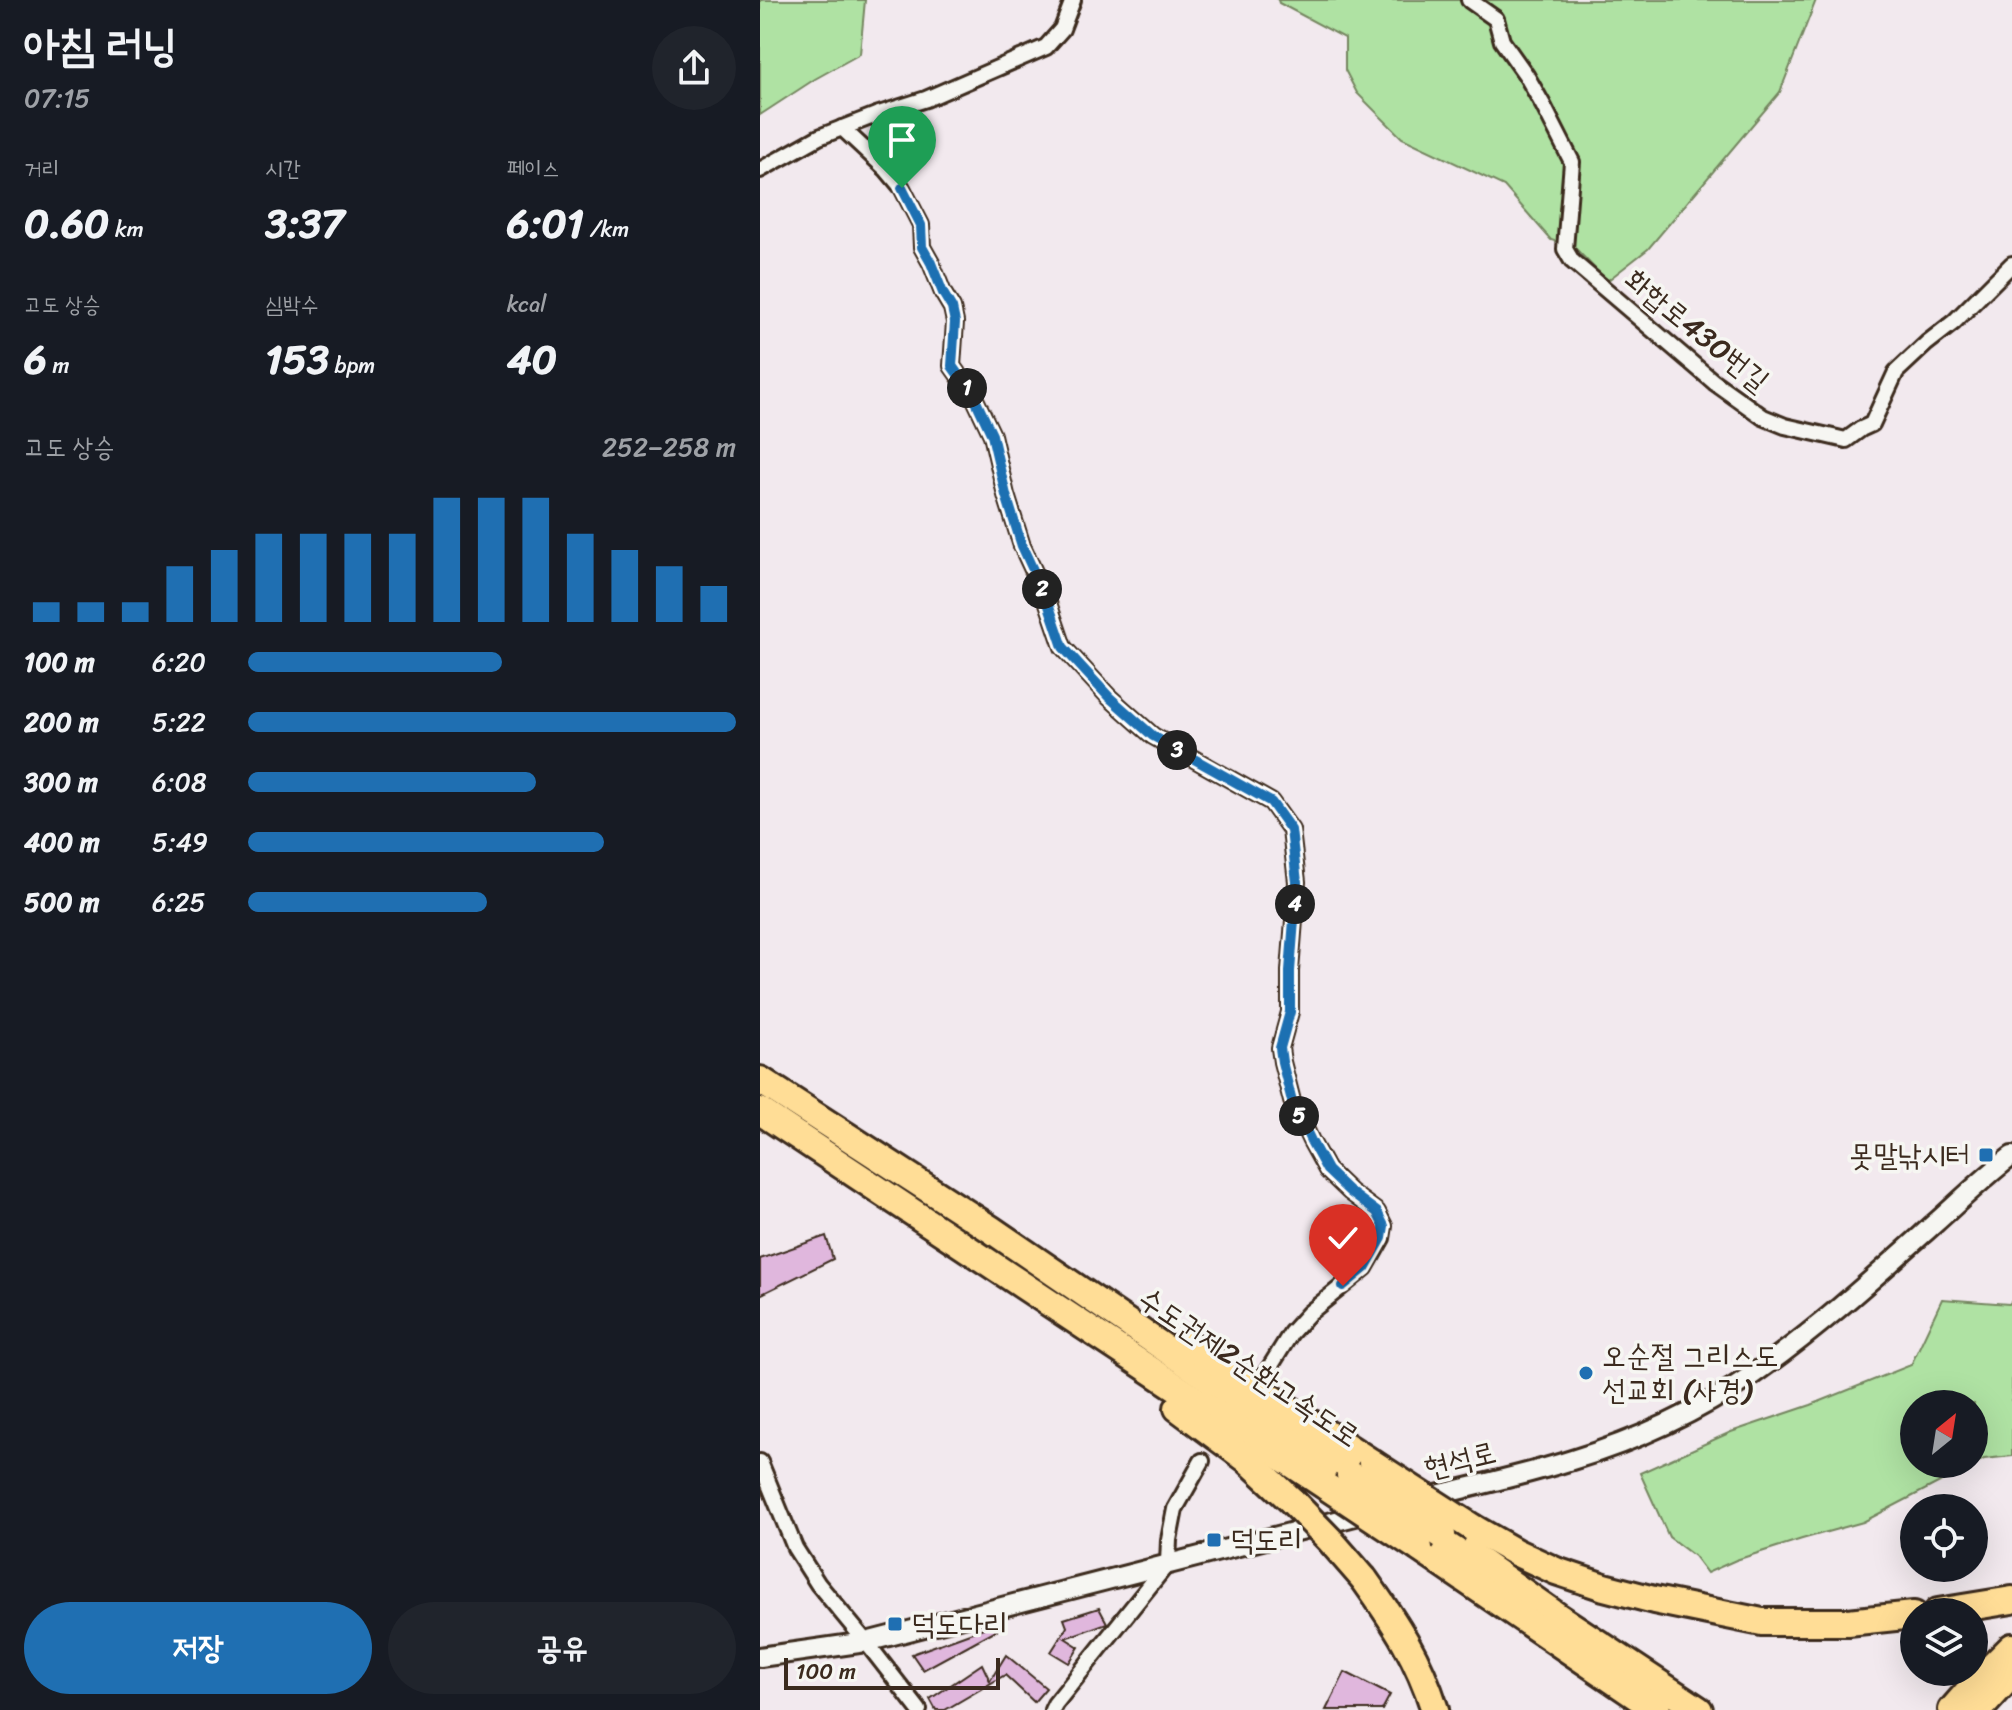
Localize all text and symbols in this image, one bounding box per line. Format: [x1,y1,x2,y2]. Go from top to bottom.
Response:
text: 아침 러닝 [24,6,177,84]
button: share [652,26,736,110]
text: 07:15 [24,75,90,121]
pin [868,106,936,188]
icon: arrive [880,118,924,162]
text: 거리 [24,149,59,188]
text: 시간 [265,149,301,188]
text: 페이스 [507,149,560,188]
text: 0.60 [24,188,109,259]
text: 3:37 [265,188,344,259]
text: 6:01 [507,188,584,259]
text: km [109,210,144,249]
text: /km [584,210,629,249]
street label: 화합로430번길 [1612,254,1782,406]
text: 고도 상승 [24,285,101,324]
text: 심박수 [265,285,318,324]
text: kcal [507,285,547,324]
text: 6 [24,324,47,395]
text: 153 [265,324,329,395]
text: 40 [507,324,557,395]
text: m [47,346,69,385]
text: bpm [329,346,375,385]
pin: 1 [947,368,987,408]
text: 1 [962,368,972,407]
text: 고도 상승 [24,424,114,470]
text: 252–258 m [602,424,736,470]
pin: 2 [1022,569,1062,609]
text: 2 [1036,569,1048,608]
text: 100 m [24,639,95,685]
text: 6:20 [152,639,206,685]
text: 200 m [24,699,99,745]
text: 5:22 [152,699,206,745]
pin: 3 [1157,730,1197,770]
text: 3 [1171,730,1183,769]
text: 300 m [24,759,98,805]
text: 6:08 [152,759,207,805]
text: 400 m [24,819,100,865]
text: 5:49 [152,819,208,865]
text: 500 m [24,879,99,925]
text: 6:25 [152,879,206,925]
pin: 4 [1275,884,1315,924]
text: 4 [1288,884,1302,923]
pin: 5 [1279,1096,1319,1136]
text: 5 [1292,1096,1306,1135]
place label: 못말낚시터 [1849,1128,1970,1182]
marker: 못말낚시터 [1977,1146,1995,1164]
pin [1309,1204,1377,1286]
icon: check [1321,1216,1365,1260]
street label: 수도권제2순환고속도로 [1127,1272,1371,1462]
place label: 오순절 그리스도 선교회 (사경) [1602,1329,1779,1417]
marker: 오순절 그리스도 선교회 (사경) [1577,1364,1595,1382]
north arrow [1900,1390,1988,1478]
map controls [1900,1390,1988,1686]
street label: 현석로 [1418,1425,1502,1495]
button: locate [1900,1494,1988,1582]
place label: 덕도리 [1230,1513,1302,1567]
marker: 덕도리 [1205,1531,1223,1549]
place label: 덕도다리 [911,1597,1008,1651]
button: layers [1900,1598,1988,1686]
button: 저장 [24,1602,372,1694]
button: 공유 [388,1602,736,1694]
marker: 덕도다리 [886,1615,904,1633]
text: 100 m [796,1652,856,1691]
scale bar [784,1654,1000,1690]

